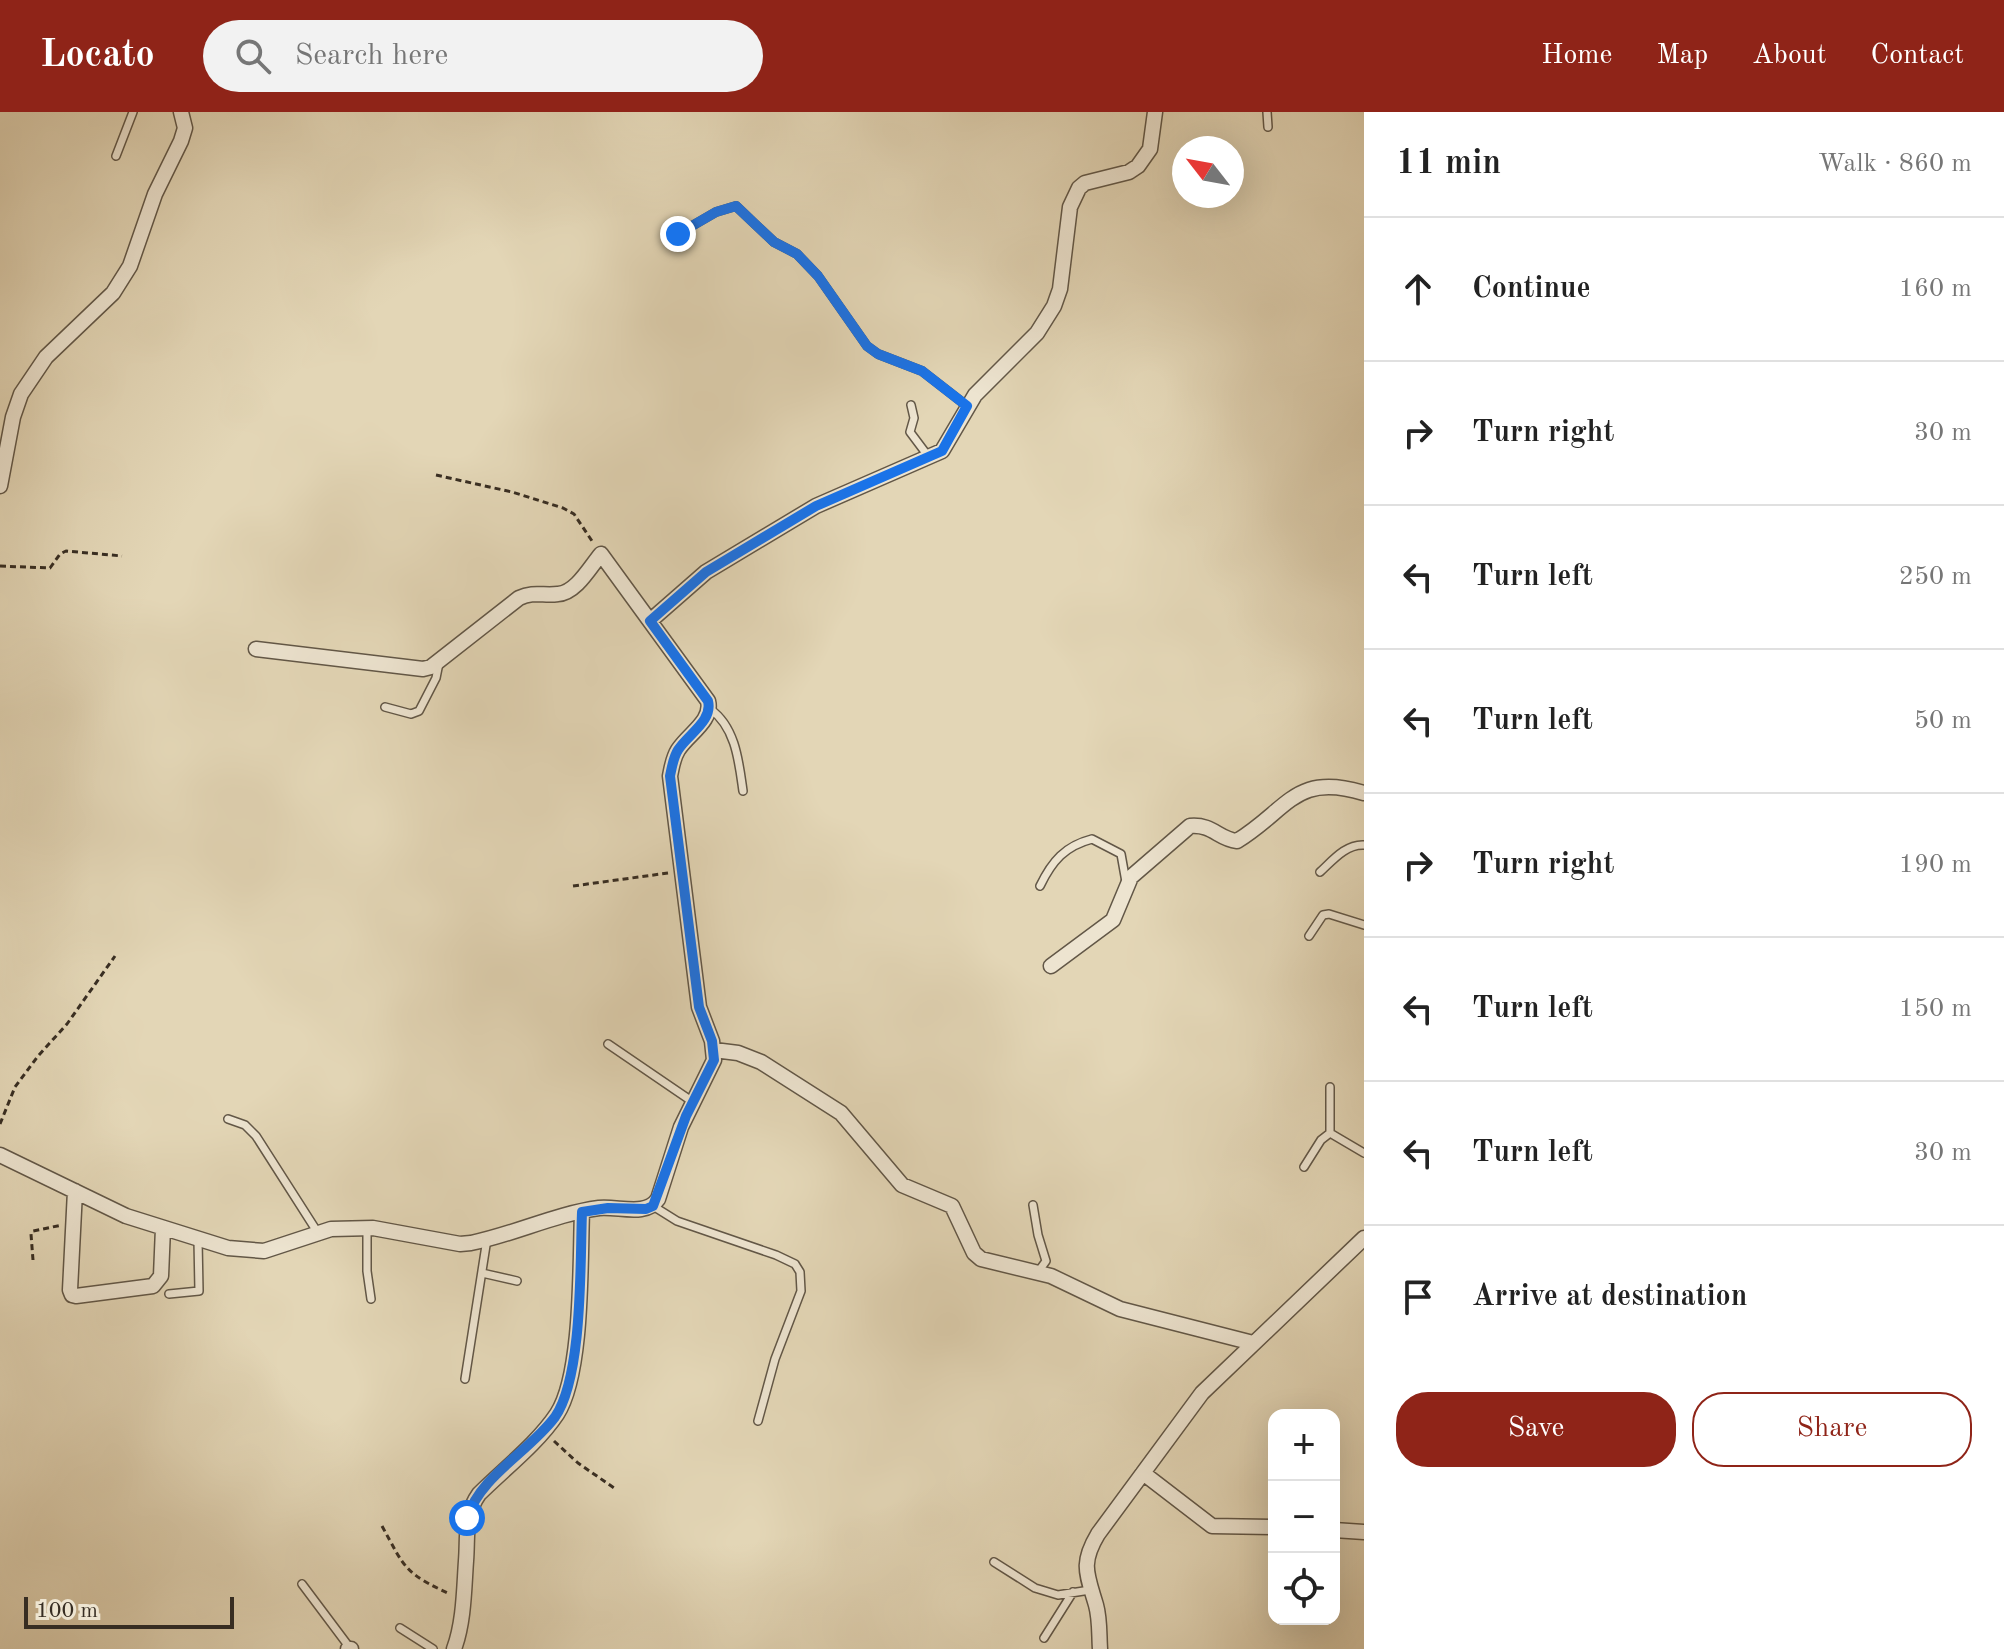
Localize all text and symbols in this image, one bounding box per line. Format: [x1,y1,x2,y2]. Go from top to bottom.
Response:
search box [203,20,763,92]
icon: search [231,34,275,78]
text: Locato [40,37,155,75]
text: Search here [295,41,448,71]
text: Home [1541,42,1612,70]
text: Map [1656,42,1708,70]
text: About [1752,42,1827,70]
text: Contact [1871,42,1964,70]
north arrow [1172,136,1244,208]
text: 11 min [1396,147,1501,181]
text: Walk · 860 m [1818,151,1972,177]
route end [660,216,696,252]
icon: ahead [1396,267,1440,311]
text: Continue [1472,274,1591,304]
text: 160 m [1899,276,1972,302]
icon: right [1396,411,1440,455]
text: Turn right [1472,418,1614,448]
text: 30 m [1914,420,1972,446]
icon: left [1396,555,1440,599]
text: Turn left [1472,562,1593,592]
text: 250 m [1899,564,1972,590]
icon: left [1396,699,1440,743]
text: Turn left [1472,706,1593,736]
text: 50 m [1914,708,1972,734]
icon: right [1396,843,1440,887]
text: Turn right [1472,850,1614,880]
text: 190 m [1899,852,1972,878]
icon: left [1396,987,1440,1031]
text: Turn left [1472,994,1593,1024]
text: 150 m [1899,996,1972,1022]
icon: left [1396,1131,1440,1175]
text: Turn left [1472,1138,1593,1168]
text: 30 m [1914,1140,1972,1166]
icon: arrive [1396,1275,1440,1319]
text: Arrive at destination [1472,1282,1747,1312]
button: Save [1396,1392,1676,1467]
button: Share [1692,1392,1972,1467]
map controls [1268,1409,1340,1625]
button: + [1268,1409,1340,1481]
button: − [1268,1481,1340,1553]
route start [449,1500,485,1536]
button: locate [1268,1553,1340,1625]
scale bar [24,1593,234,1629]
text: 100 m [36,1600,98,1622]

